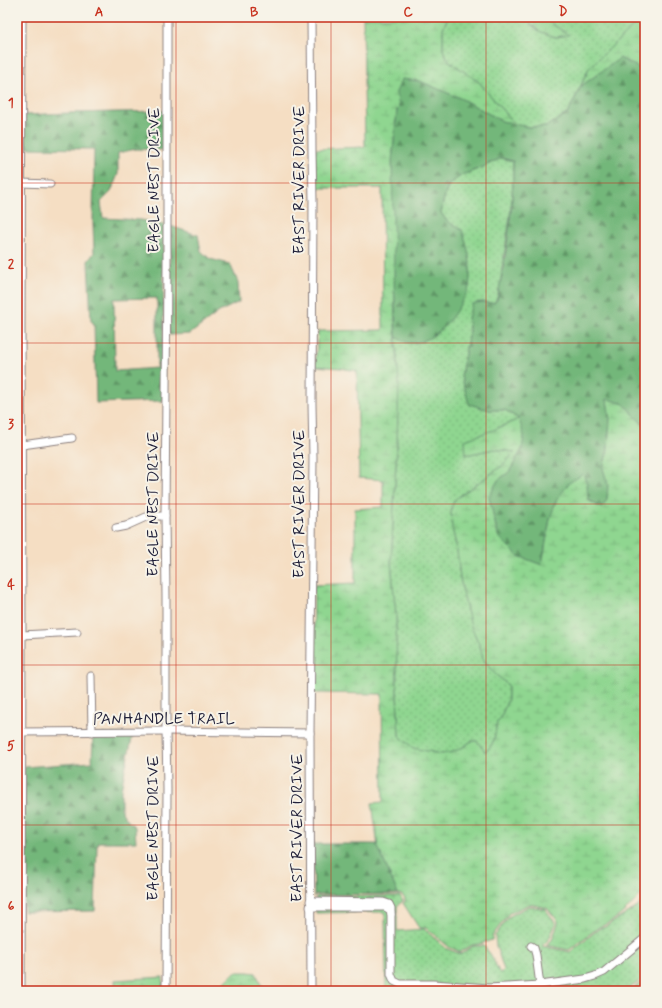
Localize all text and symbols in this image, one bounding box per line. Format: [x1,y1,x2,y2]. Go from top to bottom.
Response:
text: A [95,4,103,21]
text: B [250,4,259,21]
text: C [403,4,413,21]
text: D [559,4,568,21]
text: 1 [8,95,14,112]
street label: EAST RIVER DRIVE [289,106,310,254]
street label: EAGLE NEST DRIVE [144,107,165,253]
text: 2 [8,256,15,273]
text: 3 [8,416,14,433]
street label: EAST RIVER DRIVE [289,430,310,578]
street label: EAGLE NEST DRIVE [143,431,164,577]
text: 4 [7,577,15,594]
street label: PANHANDLE TRAIL [93,709,236,730]
text: 5 [7,738,15,755]
street label: EAST RIVER DRIVE [287,754,308,902]
street label: EAGLE NEST DRIVE [143,755,164,901]
text: 6 [8,898,15,915]

